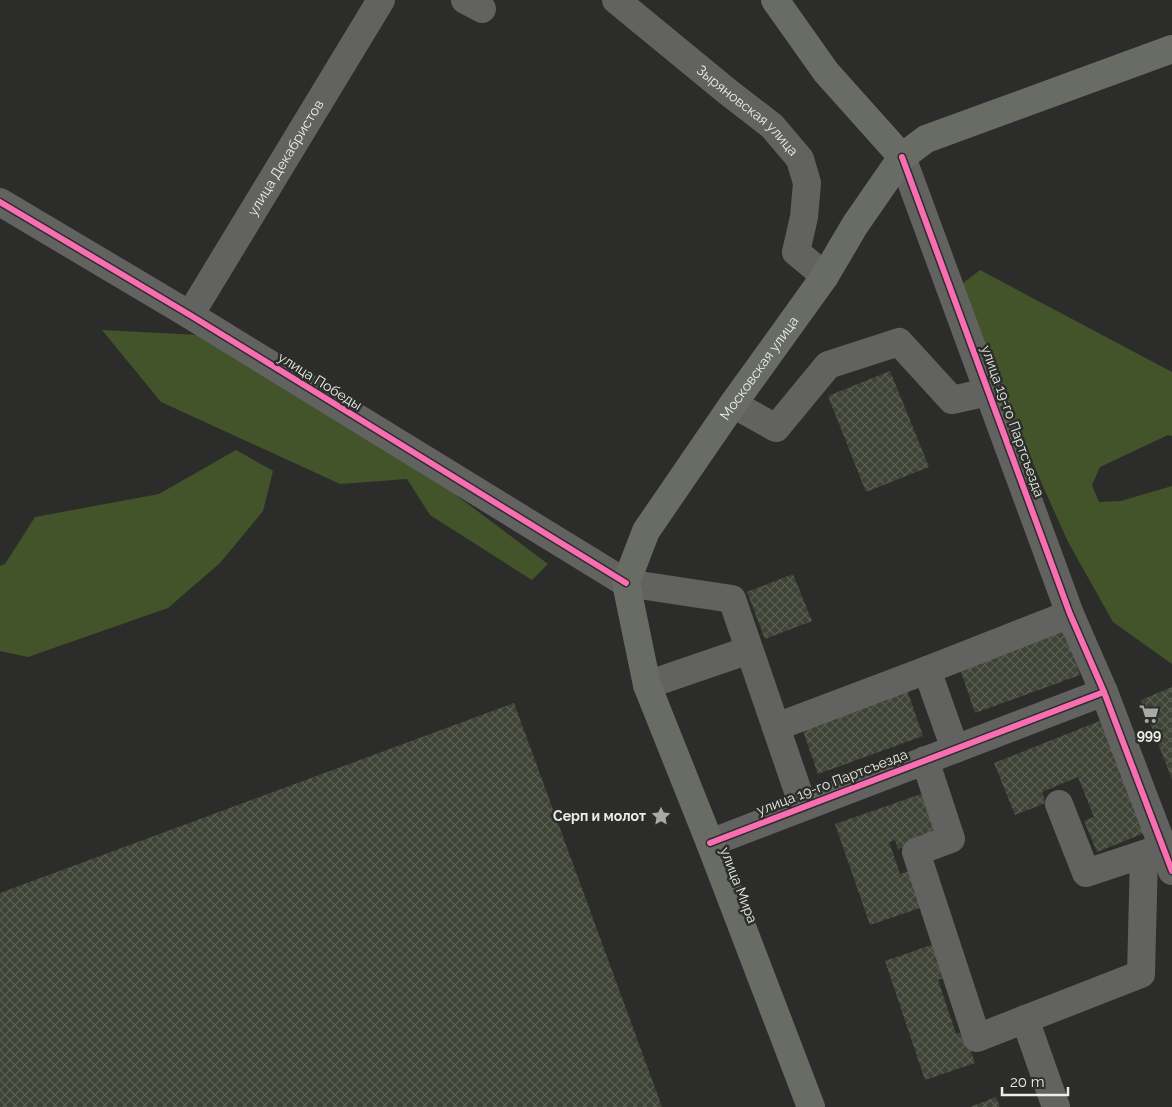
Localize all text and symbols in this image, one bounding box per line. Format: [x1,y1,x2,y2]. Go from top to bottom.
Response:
street label: Зыряновская улица [694,62,802,159]
street label: улица Декабристов [244,97,327,218]
street label: Московская улица [717,313,802,423]
street label: улица 19-го Партсъезда [978,343,1048,499]
street label: улица Победы [275,349,365,413]
supermarket icon: 999 [1138,703,1160,725]
place label: 999 [1137,727,1161,743]
street label: улица 19-го Партсъезда [754,746,910,818]
place icon: Серп и молот [650,805,672,827]
place label: Серп и молот [553,808,646,824]
street label: улица Мира [717,845,761,925]
scale bar [1002,1064,1068,1096]
text: 20 m [1010,1073,1045,1091]

